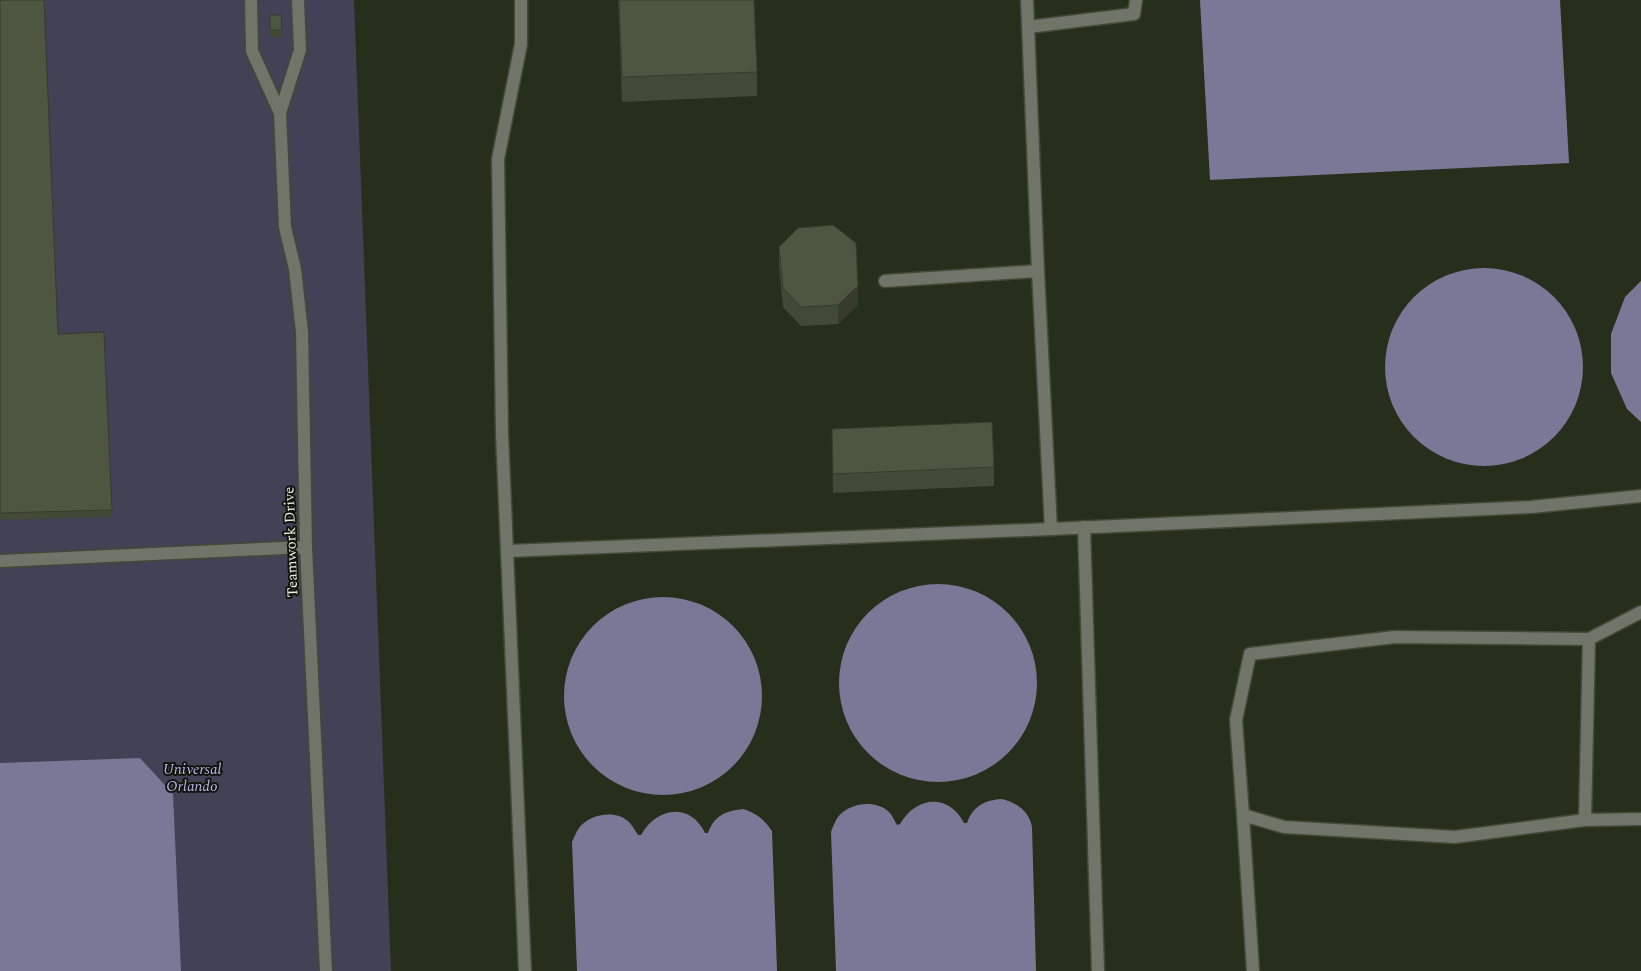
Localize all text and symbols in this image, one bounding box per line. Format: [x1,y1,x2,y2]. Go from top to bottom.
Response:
street label: Teamwork Drive [278,486,304,598]
park label: Universal Orlando [163,758,221,798]

